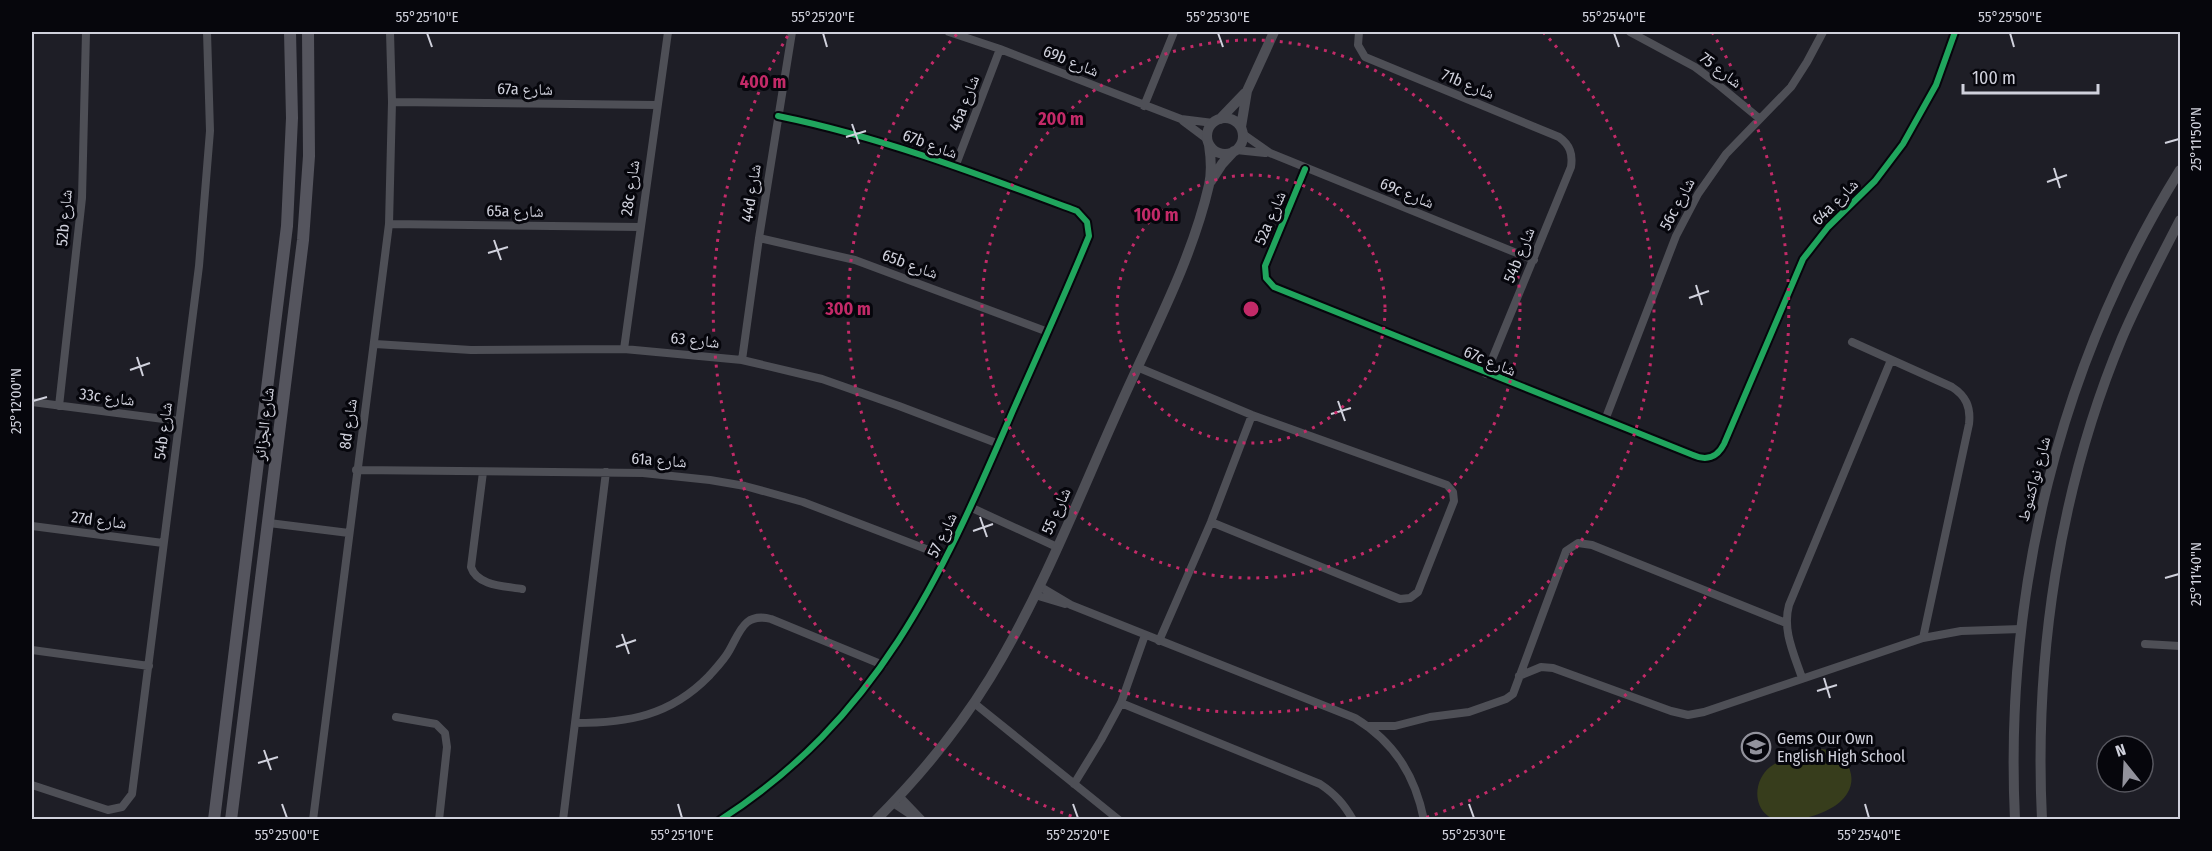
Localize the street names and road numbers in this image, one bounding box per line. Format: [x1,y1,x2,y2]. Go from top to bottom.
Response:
street label: 69b شارع [1040,41,1102,82]
street label: شارع 75 [1696,48,1746,93]
street label: 71b شارع [1438,65,1497,104]
street label: 46a شارع [945,73,984,134]
street label: 67a شارع [497,79,553,100]
street label: 67b شارع [900,125,960,164]
street label: 28c شارع [617,159,644,217]
street label: 44d شارع [737,163,766,223]
street label: 69c شارع [1377,174,1437,213]
street label: 56c شارع [1655,175,1699,234]
street label: 64a شارع [1808,175,1863,230]
street label: 52a شارع [1250,188,1291,248]
street label: 52b شارع [52,189,77,247]
street label: 65a شارع [486,201,544,222]
street label: 54b شارع [1499,225,1540,286]
street label: 65b شارع [879,245,940,284]
street label: شارع 63 [669,328,720,353]
street label: 67c شارع [1461,342,1519,381]
street label: 33c شارع [78,384,136,411]
street label: شارع الجزائر [250,387,279,463]
street label: 8d شارع [335,398,362,451]
street label: 54b شارع [150,401,177,461]
street label: شارع نواكشوط [2014,435,2055,524]
street label: 61a شارع [631,449,687,472]
street label: شارع 55 [1037,485,1076,538]
street label: 27d شارع [70,507,128,534]
street label: شارع 57 [923,509,962,561]

